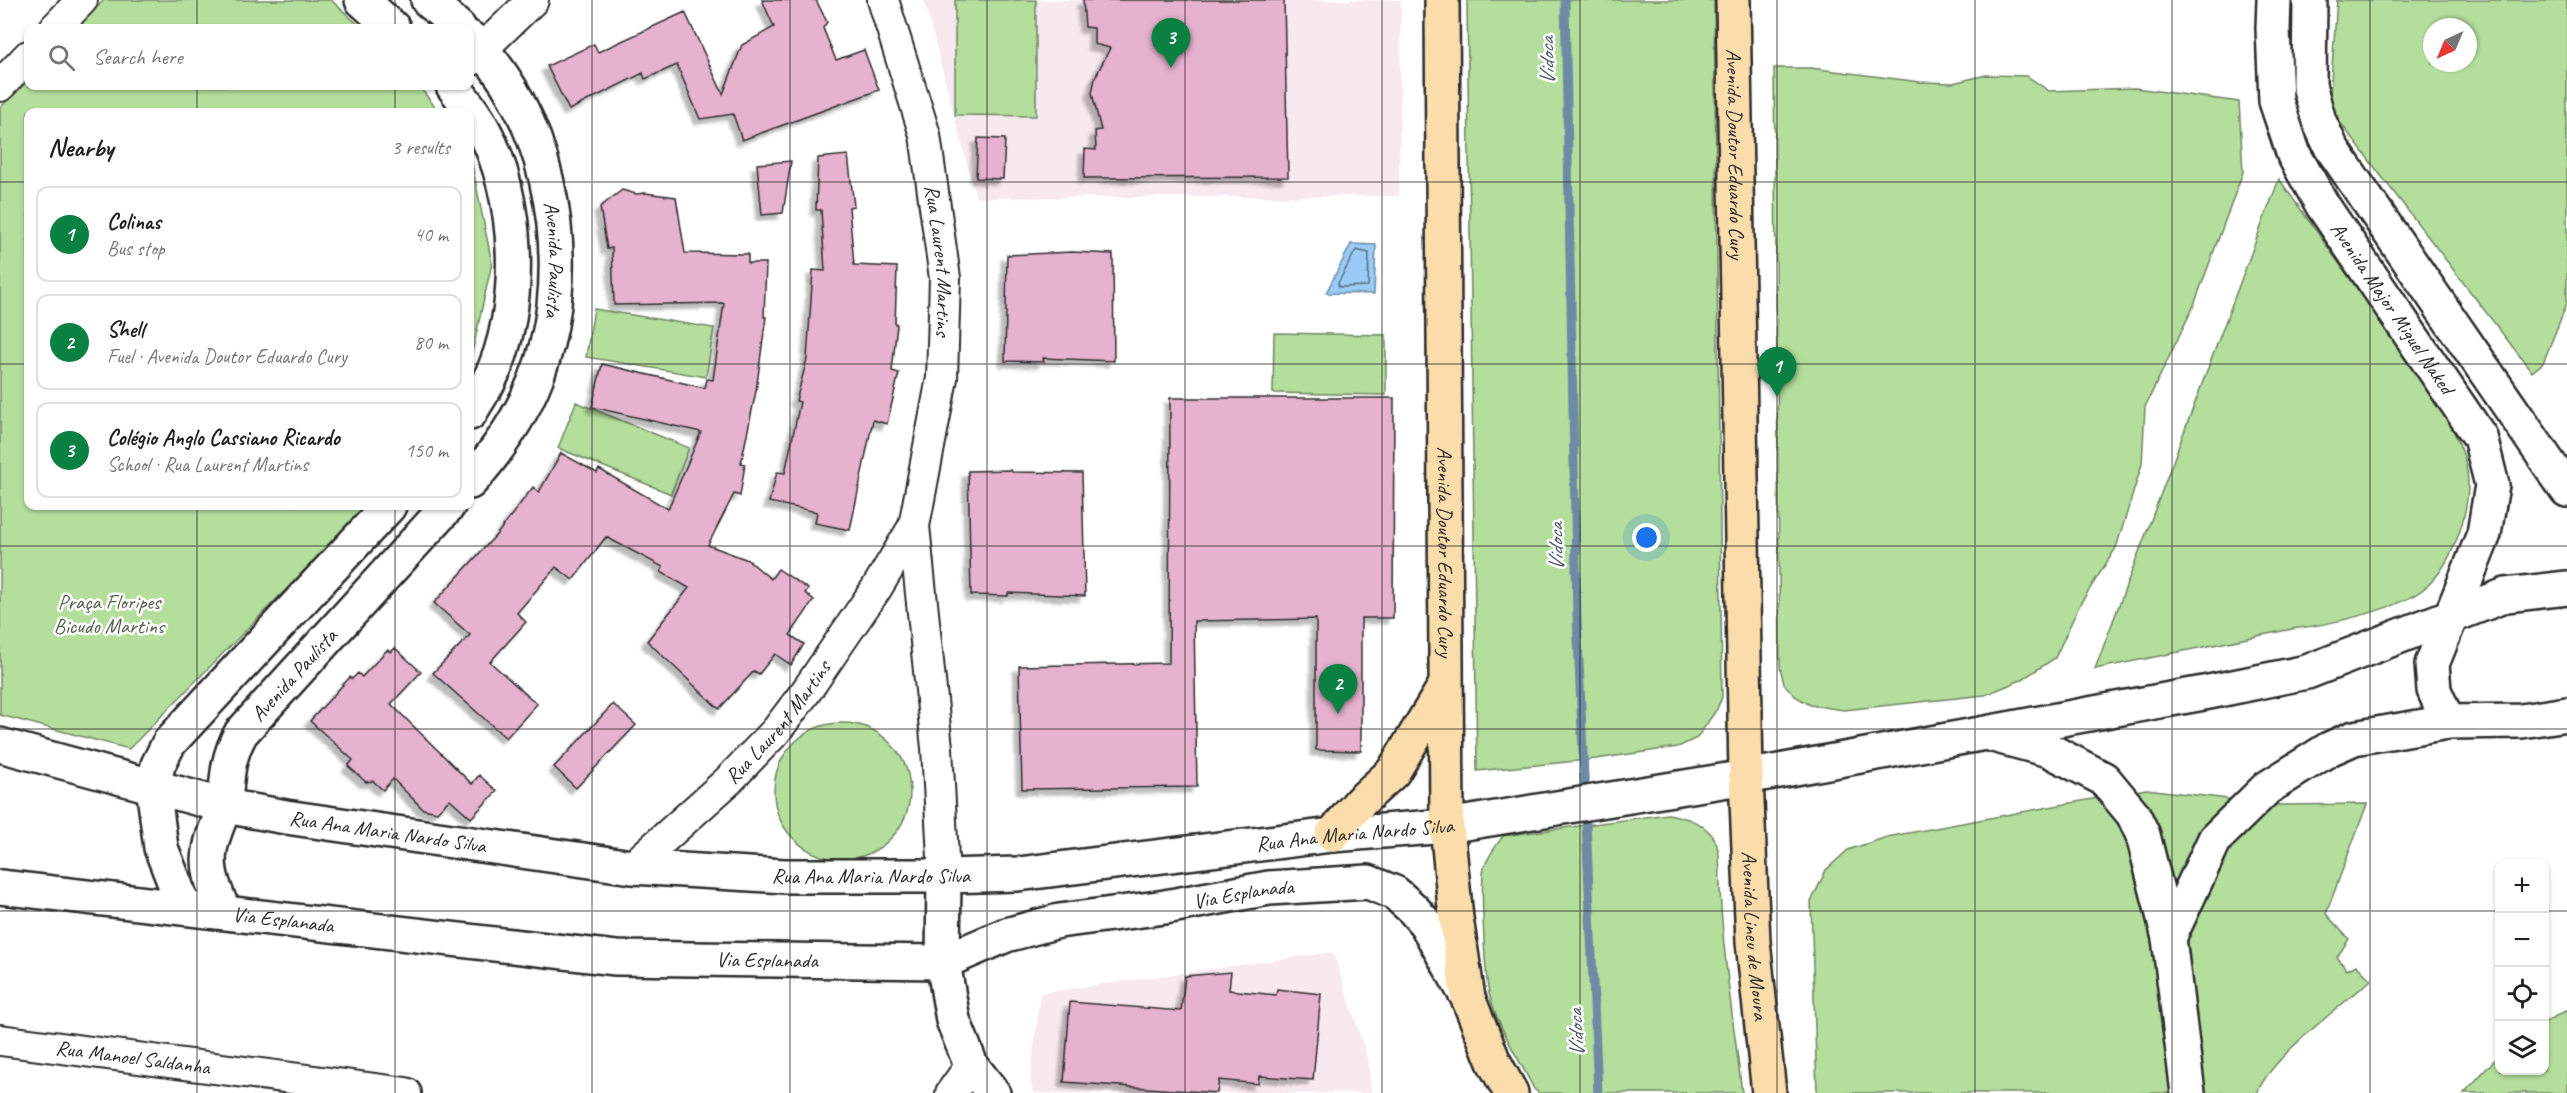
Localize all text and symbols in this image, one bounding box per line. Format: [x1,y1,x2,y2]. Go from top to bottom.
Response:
north arrow [2423,18,2477,72]
pin: 3 [1152,19,1190,68]
search box [24,24,474,90]
water label: Vidoca [1533,34,1561,85]
icon: search [45,41,78,74]
text: Search here [93,43,183,71]
street label: Avenida Doutor Eduardo Cury [1721,49,1750,261]
text: Nearby [48,131,113,164]
text: 3 results [391,135,450,160]
street label: Rua Laurent Martins [919,183,958,338]
street label: Avenida Paulista [538,200,569,321]
text: Colinas [107,208,161,236]
street label: Avenida Major Miguel Naked [2325,217,2461,401]
text: 1 [65,222,74,247]
text: 40 m [414,222,448,247]
text: Bus stop [107,236,165,261]
text: Shell [107,316,144,344]
text: 2 [65,330,74,355]
text: 80 m [414,330,448,355]
text: Fuel · Avenida Doutor Eduardo Cury [107,344,347,369]
pin: 1 [1758,348,1796,397]
text: Colégio Anglo Cassiano Ricardo [107,424,340,452]
text: 3 [65,438,74,463]
text: 150 m [405,438,448,463]
street label: Avenida Doutor Eduardo Cury [1432,447,1459,659]
text: School · Rua Laurent Martins [107,452,308,477]
water label: Vidoca [1542,520,1570,571]
your location [1632,523,1661,552]
park label: Praça Floripes Bicudo Martins [54,589,166,639]
street label: Avenida Paulista [245,622,344,727]
street label: Rua Laurent Martins [719,654,837,789]
pin: 2 [1318,664,1358,714]
street label: Rua Ana Maria Nardo Silva [288,805,490,859]
street label: Rua Ana Maria Nardo Silva [1255,812,1457,857]
street label: Avenida Lineu de Moura [1736,851,1774,1023]
map controls [2495,859,2549,1075]
button: + [2495,859,2549,913]
street label: Rua Ana Maria Nardo Silva [771,862,972,889]
street label: Via Esplanada [1191,873,1296,915]
street label: Via Esplanada [231,901,337,939]
button: − [2495,913,2549,967]
street label: Via Esplanada [716,946,819,973]
button: locate [2495,967,2549,1021]
water label: Vidoca [1561,1005,1591,1058]
button: layers [2495,1021,2549,1075]
street label: Rua Manoel Saldanha [54,1034,213,1080]

